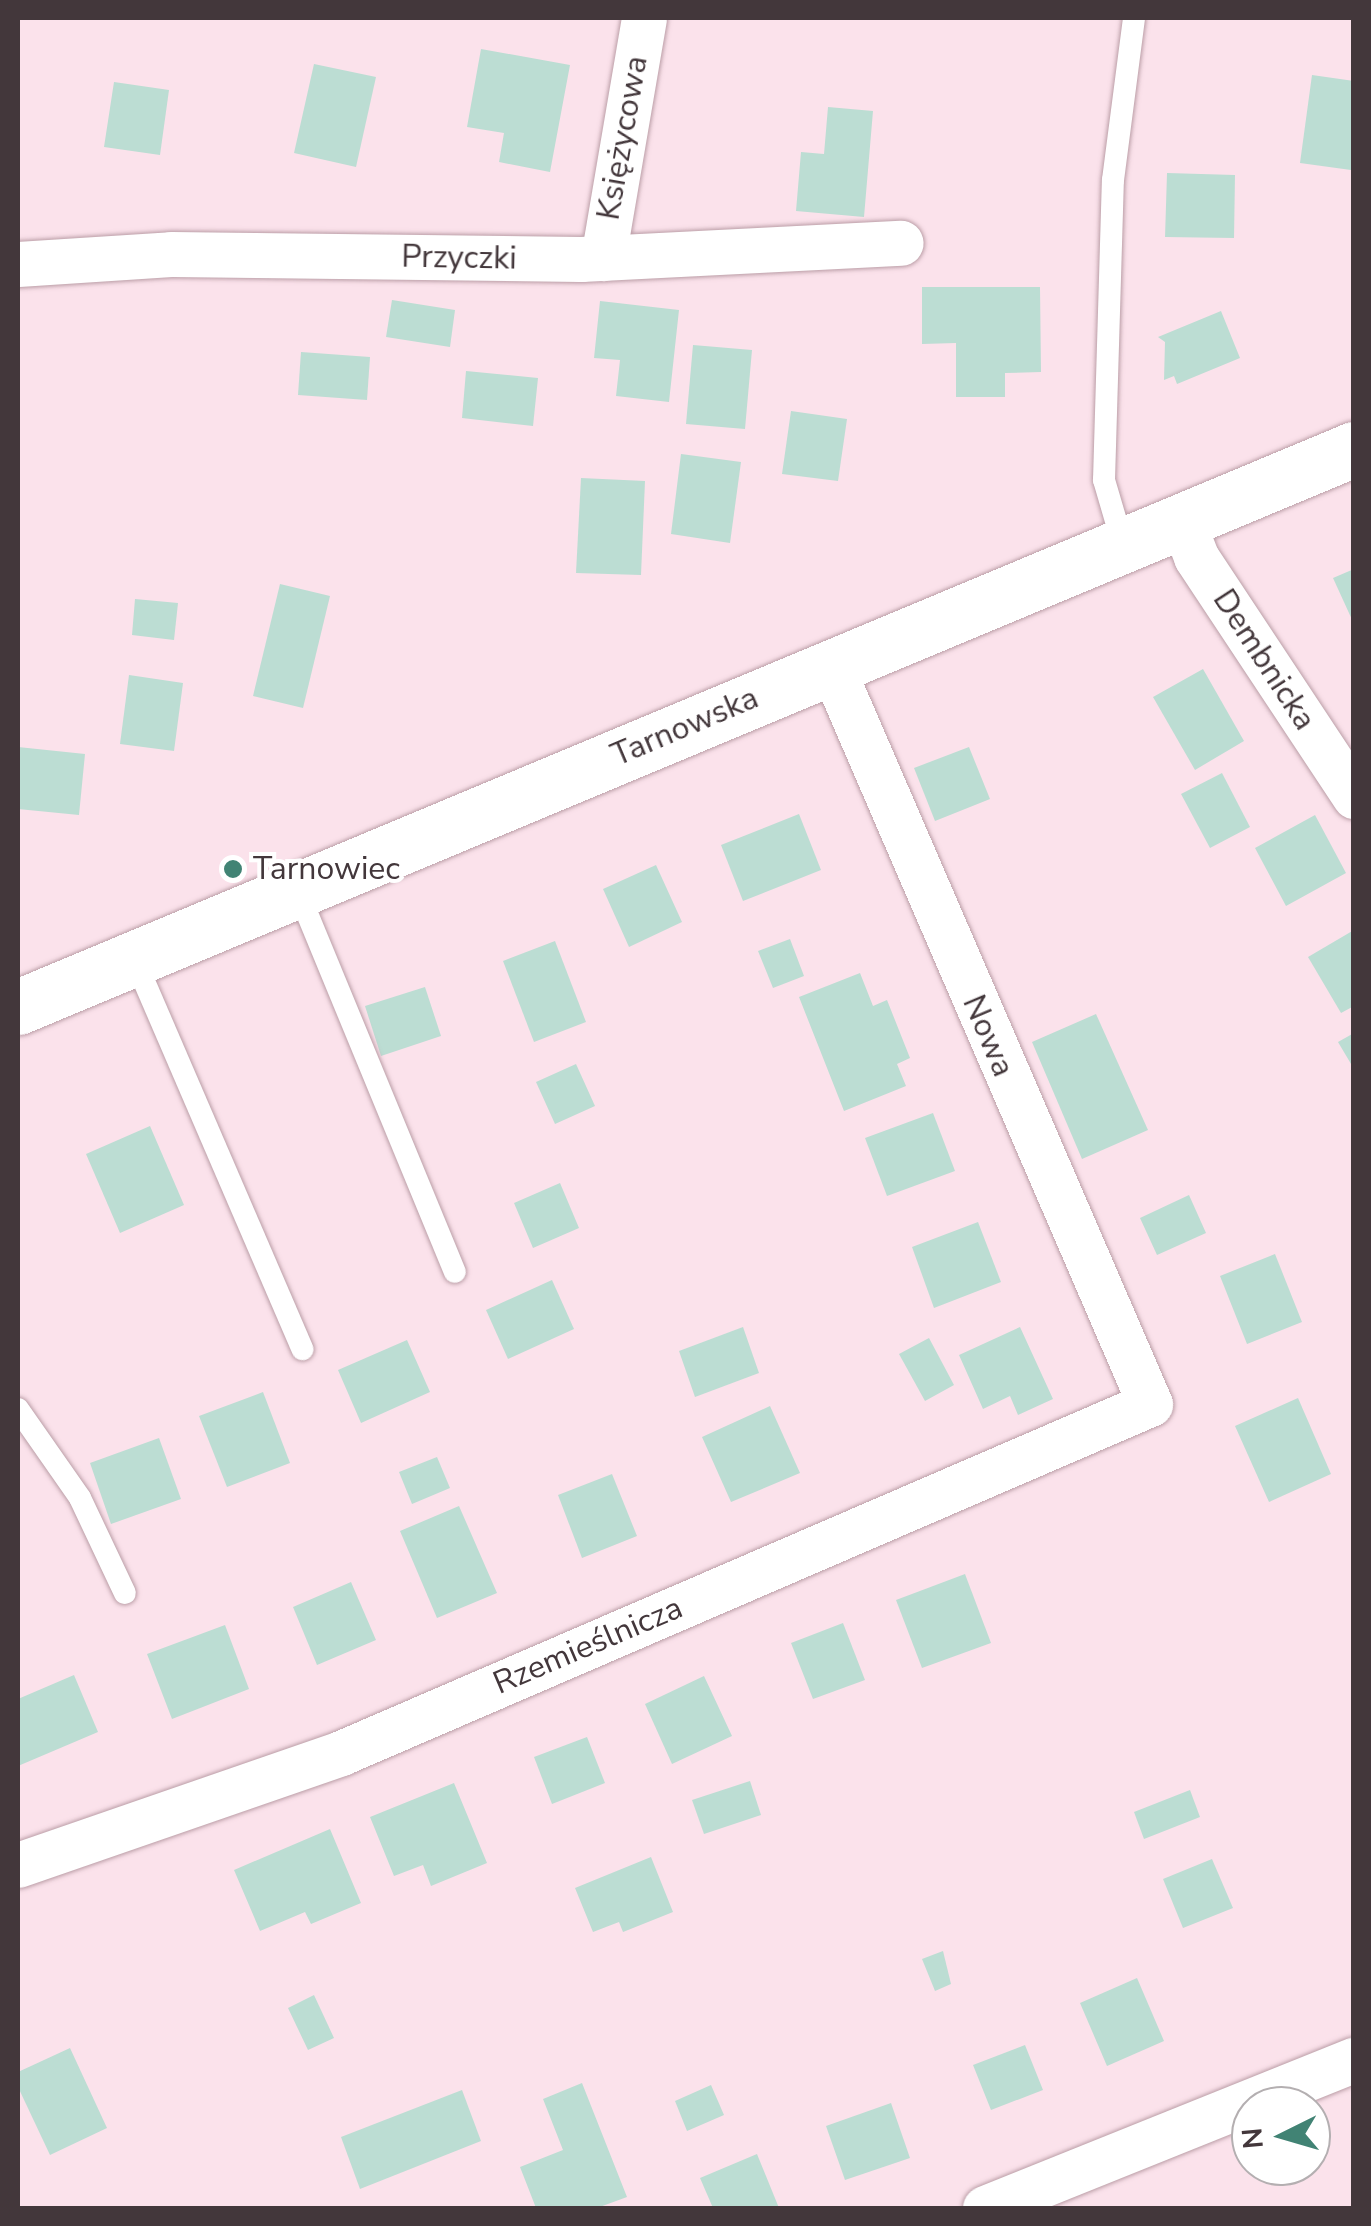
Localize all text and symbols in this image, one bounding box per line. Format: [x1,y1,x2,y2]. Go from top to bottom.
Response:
street label: Księżycowa [590,53,656,223]
street label: Przyczki [401,238,517,278]
street label: Dembnicka [1204,582,1324,738]
street label: Tarnowska [606,679,764,775]
place label: Tarnowiec [253,850,400,888]
marker: Tarnowiec [222,858,244,880]
street label: Nowa [954,989,1022,1083]
street label: Rzemieślnicza [488,1589,688,1703]
north arrow [1231,2086,1331,2186]
text: N [1233,2126,1273,2151]

